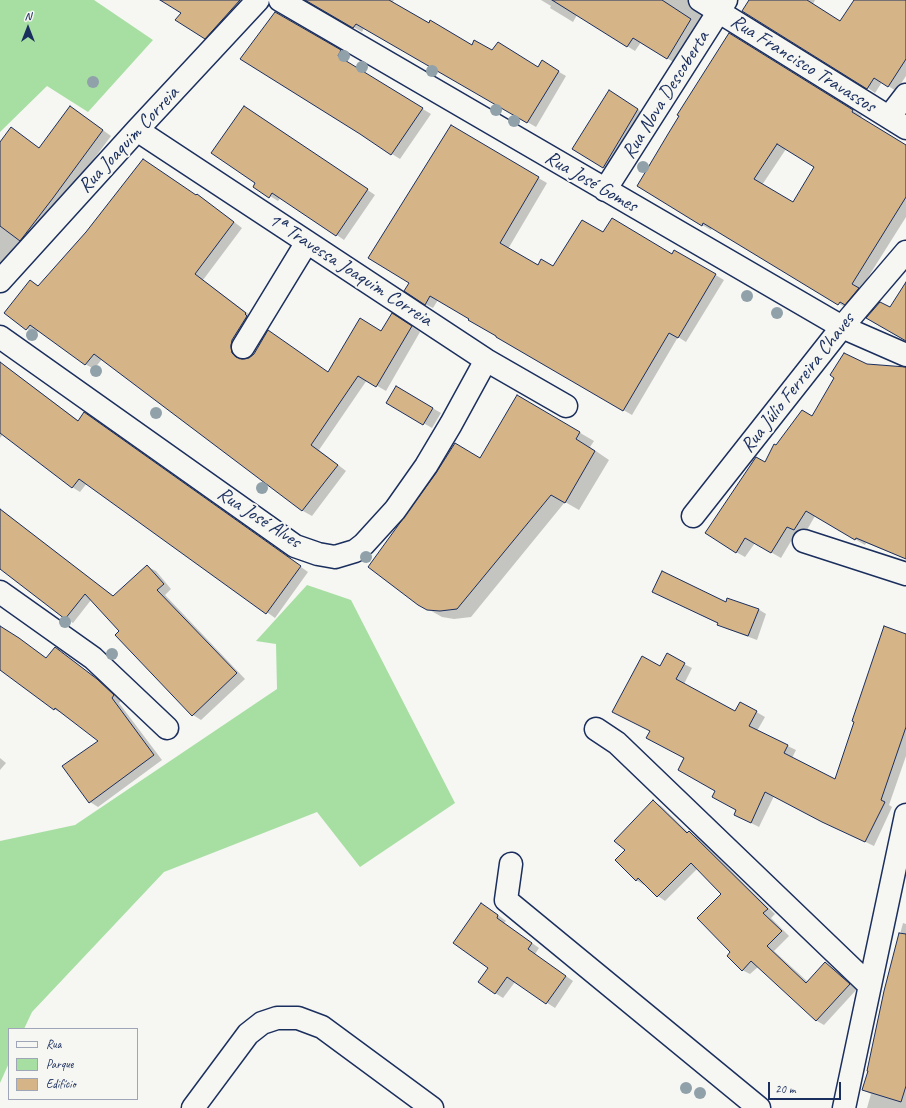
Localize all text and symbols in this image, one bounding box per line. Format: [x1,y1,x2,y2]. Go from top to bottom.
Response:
north arrow [8,8,48,48]
text: N [25,9,31,23]
street label: Rua Francisco Travassos [726,10,880,118]
street label: Rua Nova Descoberta [617,27,715,163]
street label: Rua Joaquim Correia [73,82,185,198]
street label: Rua José Gomes [540,146,642,218]
street label: 1ª Travessa Joaquim Correia [264,208,436,332]
street label: Rua Júlio Ferreira Chaves [736,308,860,458]
street label: Rua José Alves [213,482,305,554]
legend [8,1028,138,1100]
text: Rua [46,1036,61,1052]
text: Parque [46,1056,74,1072]
scale bar [770,1074,843,1100]
text: Edifício [46,1076,76,1092]
text: 20 m [775,1081,795,1097]

